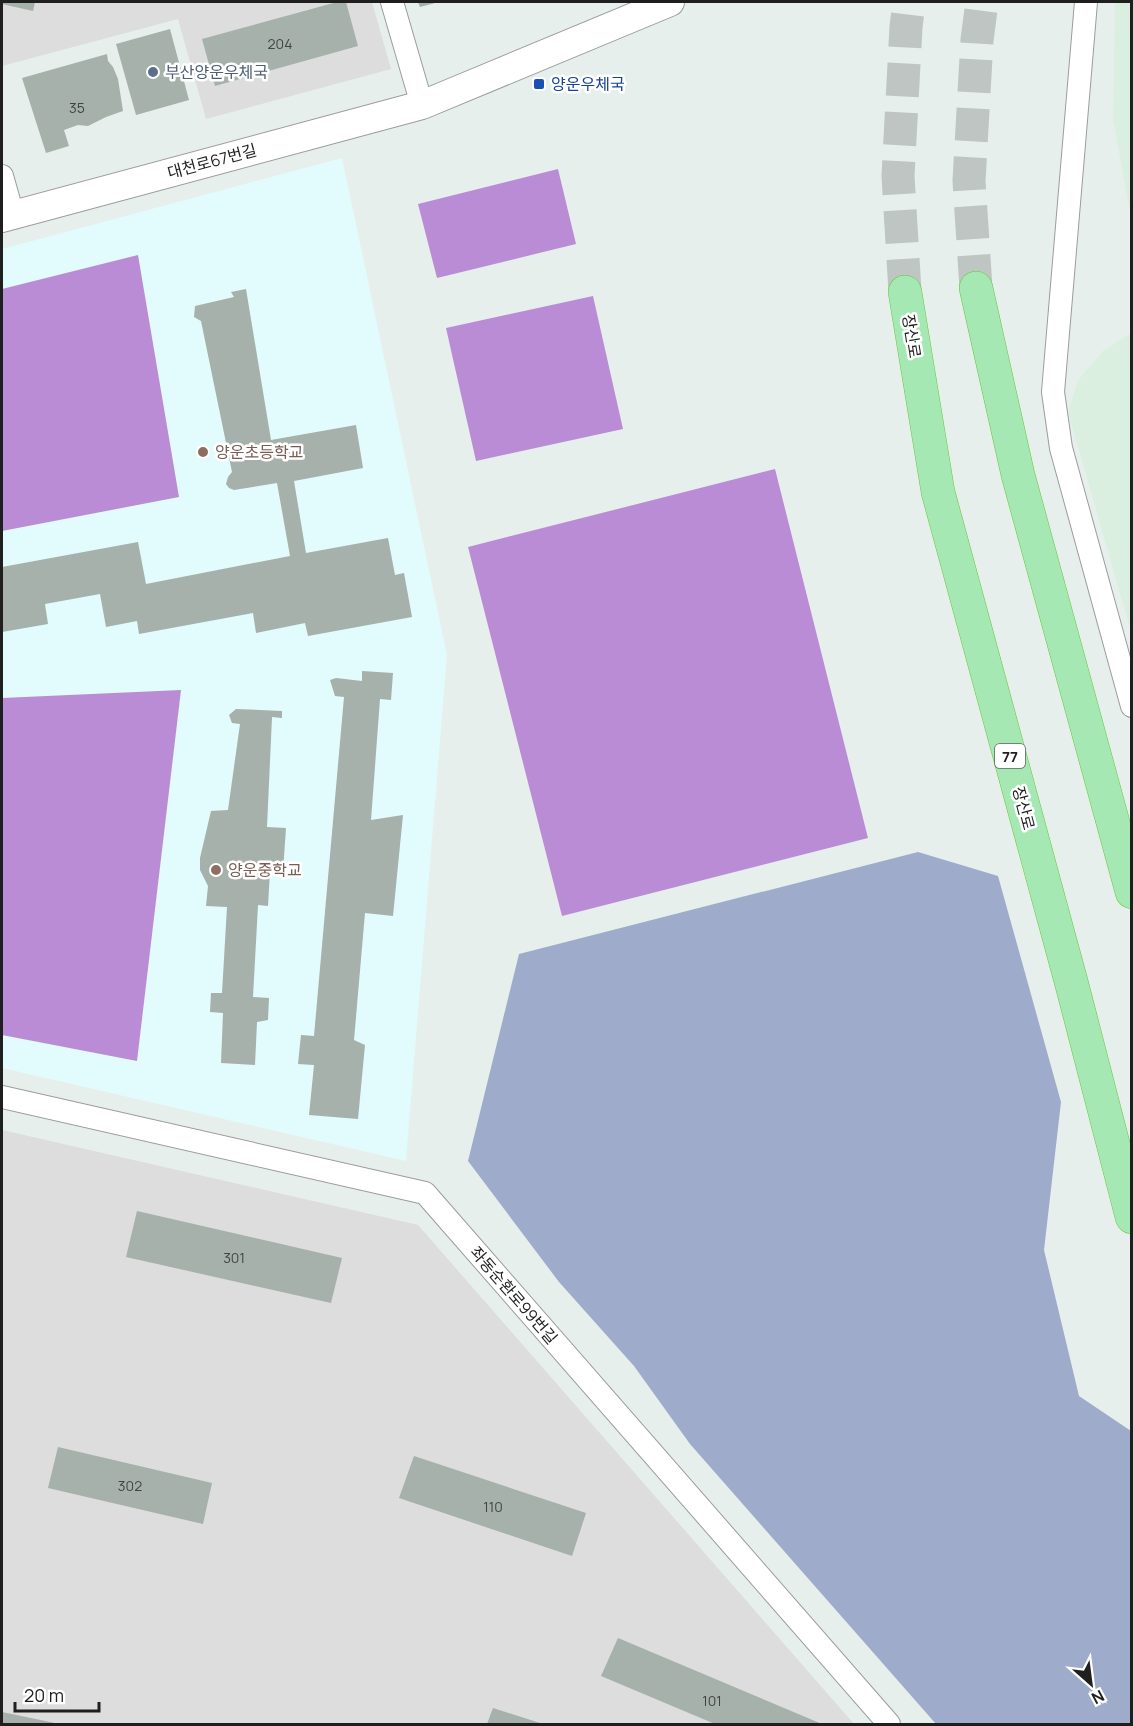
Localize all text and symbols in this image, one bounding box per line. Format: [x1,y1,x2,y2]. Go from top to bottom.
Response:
house number: 204 [268,34,292,53]
place label: 부산양운우체국 [165,61,268,83]
marker: 부산양운우체국 [146,65,160,79]
place label: 양운우체국 [551,73,625,95]
marker: 양운우체국 [532,77,546,91]
house number: 35 [69,98,85,117]
street label: 대천로67번길 [165,139,259,183]
street label: 장산로 [898,312,926,360]
place label: 양운초등학교 [215,441,303,463]
marker: 양운초등학교 [196,445,210,459]
road number: 77 [995,744,1025,768]
street label: 장산로 [1008,784,1040,832]
place label: 양운중학교 [228,859,302,881]
marker: 양운중학교 [209,863,223,877]
street label: 좌동순환로99번길 [465,1241,563,1349]
house number: 301 [223,1248,245,1267]
house number: 302 [118,1476,142,1495]
house number: 110 [483,1497,503,1516]
north arrow [1061,1654,1121,1714]
scale bar [15,1675,99,1713]
text: 20 m [24,1683,64,1707]
text: N [1088,1685,1108,1710]
house number: 101 [702,1691,722,1710]

